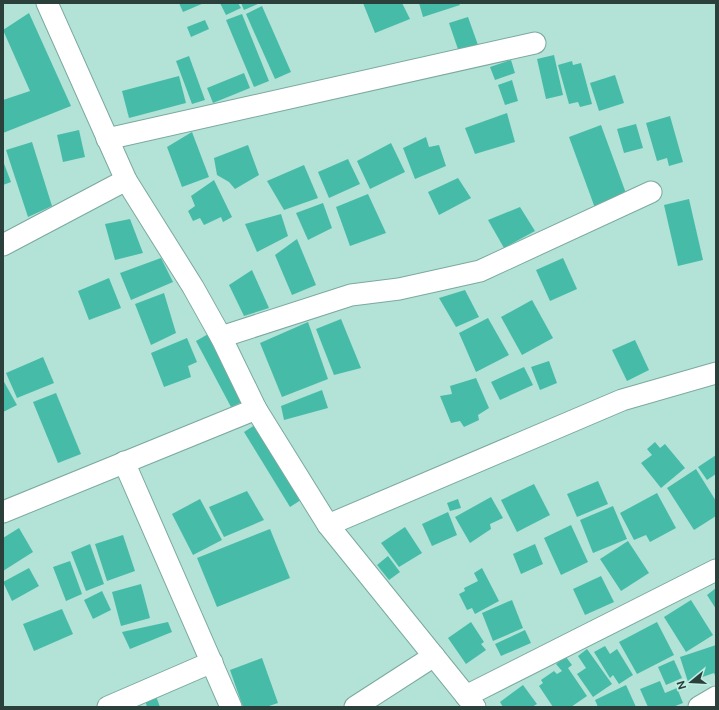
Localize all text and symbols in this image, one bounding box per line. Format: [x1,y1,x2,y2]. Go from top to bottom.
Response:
north arrow [671,662,711,702]
text: N [674,679,689,691]

